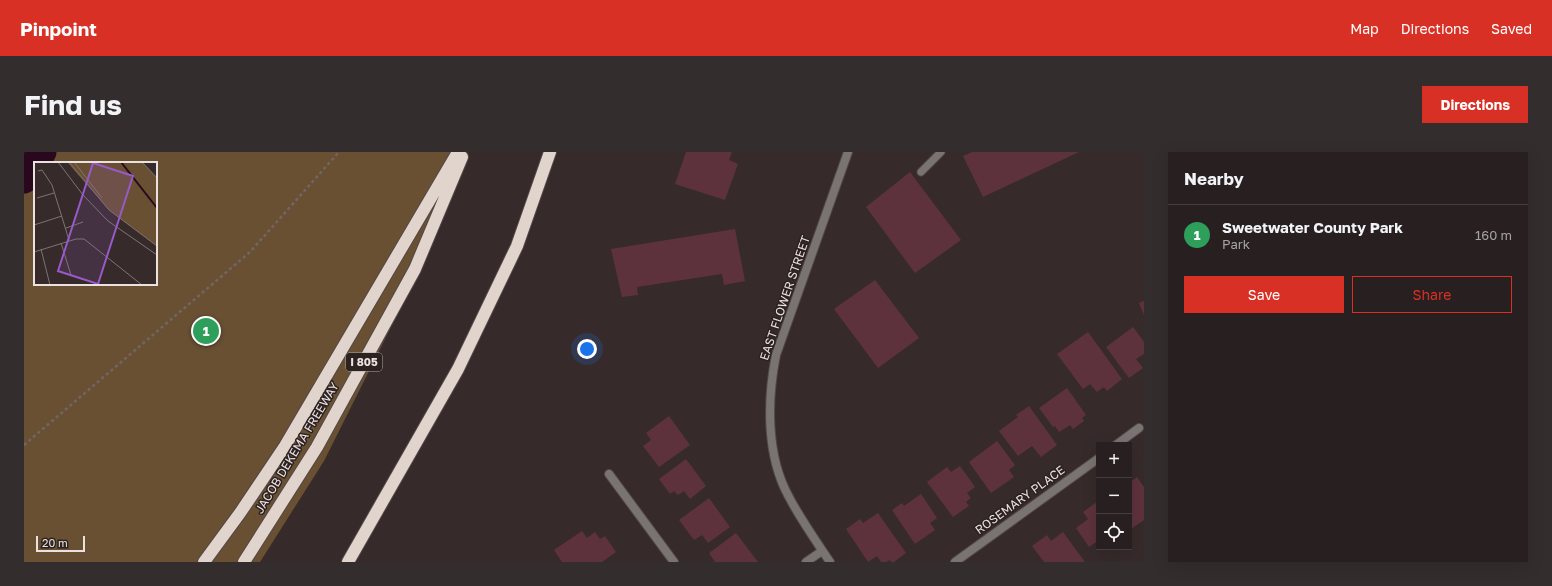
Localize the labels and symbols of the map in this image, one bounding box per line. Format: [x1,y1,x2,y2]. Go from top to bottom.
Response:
inset map [34,162,157,285]
street label: EAST FLOWER STREET [756,233,813,362]
pin: 1 [193,316,219,346]
your location [577,339,597,359]
road number: I 805 [346,353,382,371]
street label: JACOB DEKEMA FREEWAY [251,379,342,516]
street label: ROSEMARY PLACE [972,462,1067,537]
scale bar [36,534,85,553]

